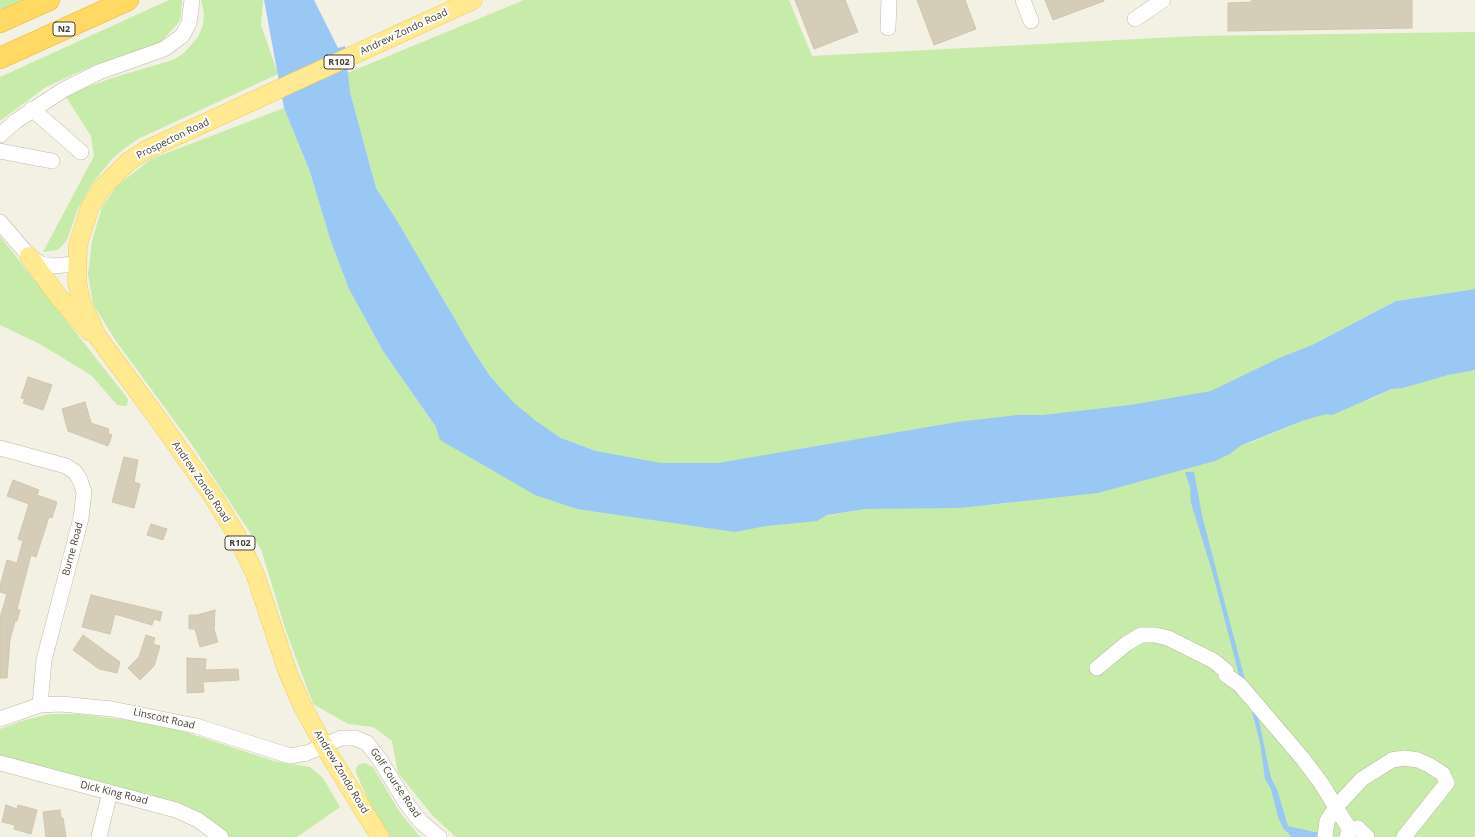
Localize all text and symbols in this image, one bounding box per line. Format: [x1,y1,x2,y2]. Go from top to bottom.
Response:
street label: Andrew Zondo Road [358,6,450,58]
road number: N2 [53,22,75,36]
road number: R102 [324,55,354,69]
street label: Prospecton Road [135,116,211,162]
street label: Andrew Zondo Road [169,439,233,525]
street label: Burne Road [60,521,86,577]
road number: R102 [225,536,255,550]
street label: Linscott Road [132,706,196,732]
street label: Andrew Zondo Road [311,728,371,816]
street label: Golf Course Road [367,746,423,820]
street label: Dick King Road [79,779,149,807]

